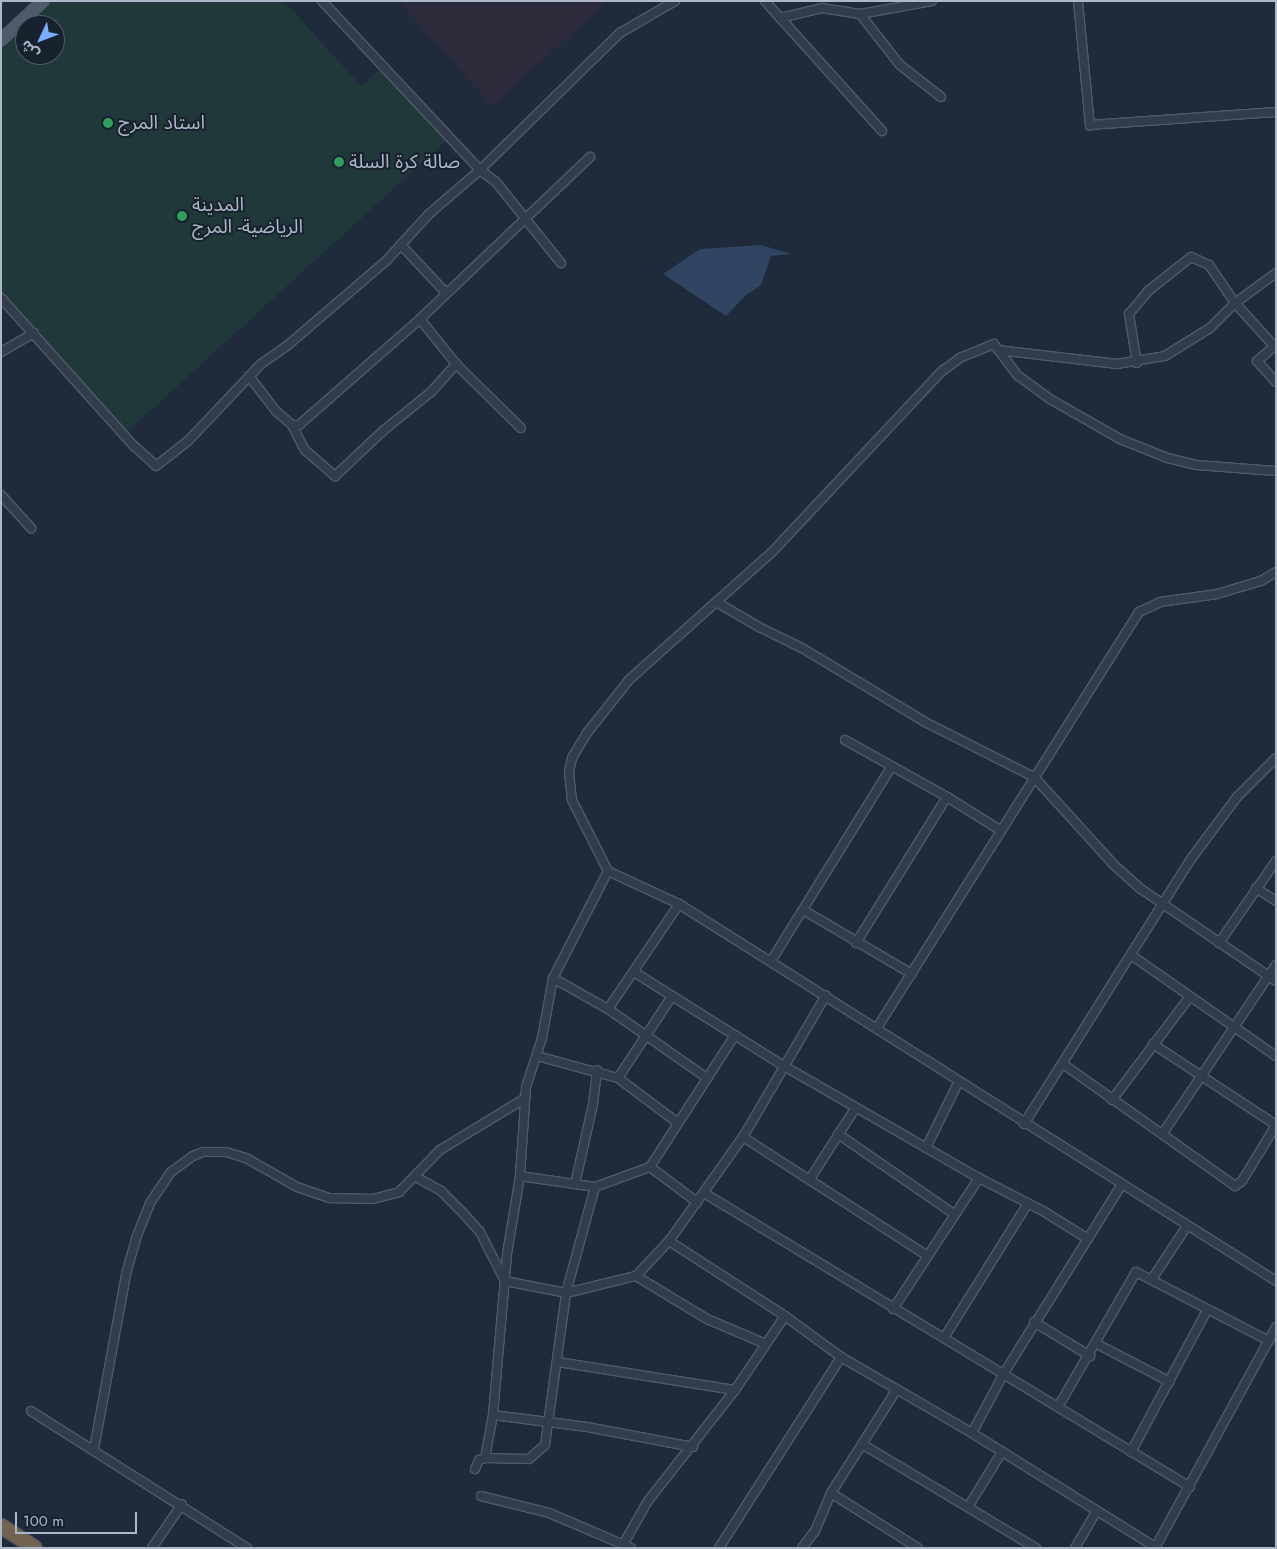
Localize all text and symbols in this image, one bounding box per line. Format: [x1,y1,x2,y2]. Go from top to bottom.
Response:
north arrow [15,15,65,65]
text: ش [16,36,44,63]
place label: استاد المرج [118,112,205,134]
marker: استاد المرج [102,117,114,129]
place label: صالة كرة السلة [349,151,460,173]
marker: صالة كرة السلة [333,156,345,168]
place label: المدينة الرياضية- المرج [192,194,303,238]
marker: المدينة الرياضية- المرج [176,210,188,222]
scale bar [18,1502,140,1534]
text: 100 m [23,1510,64,1532]

